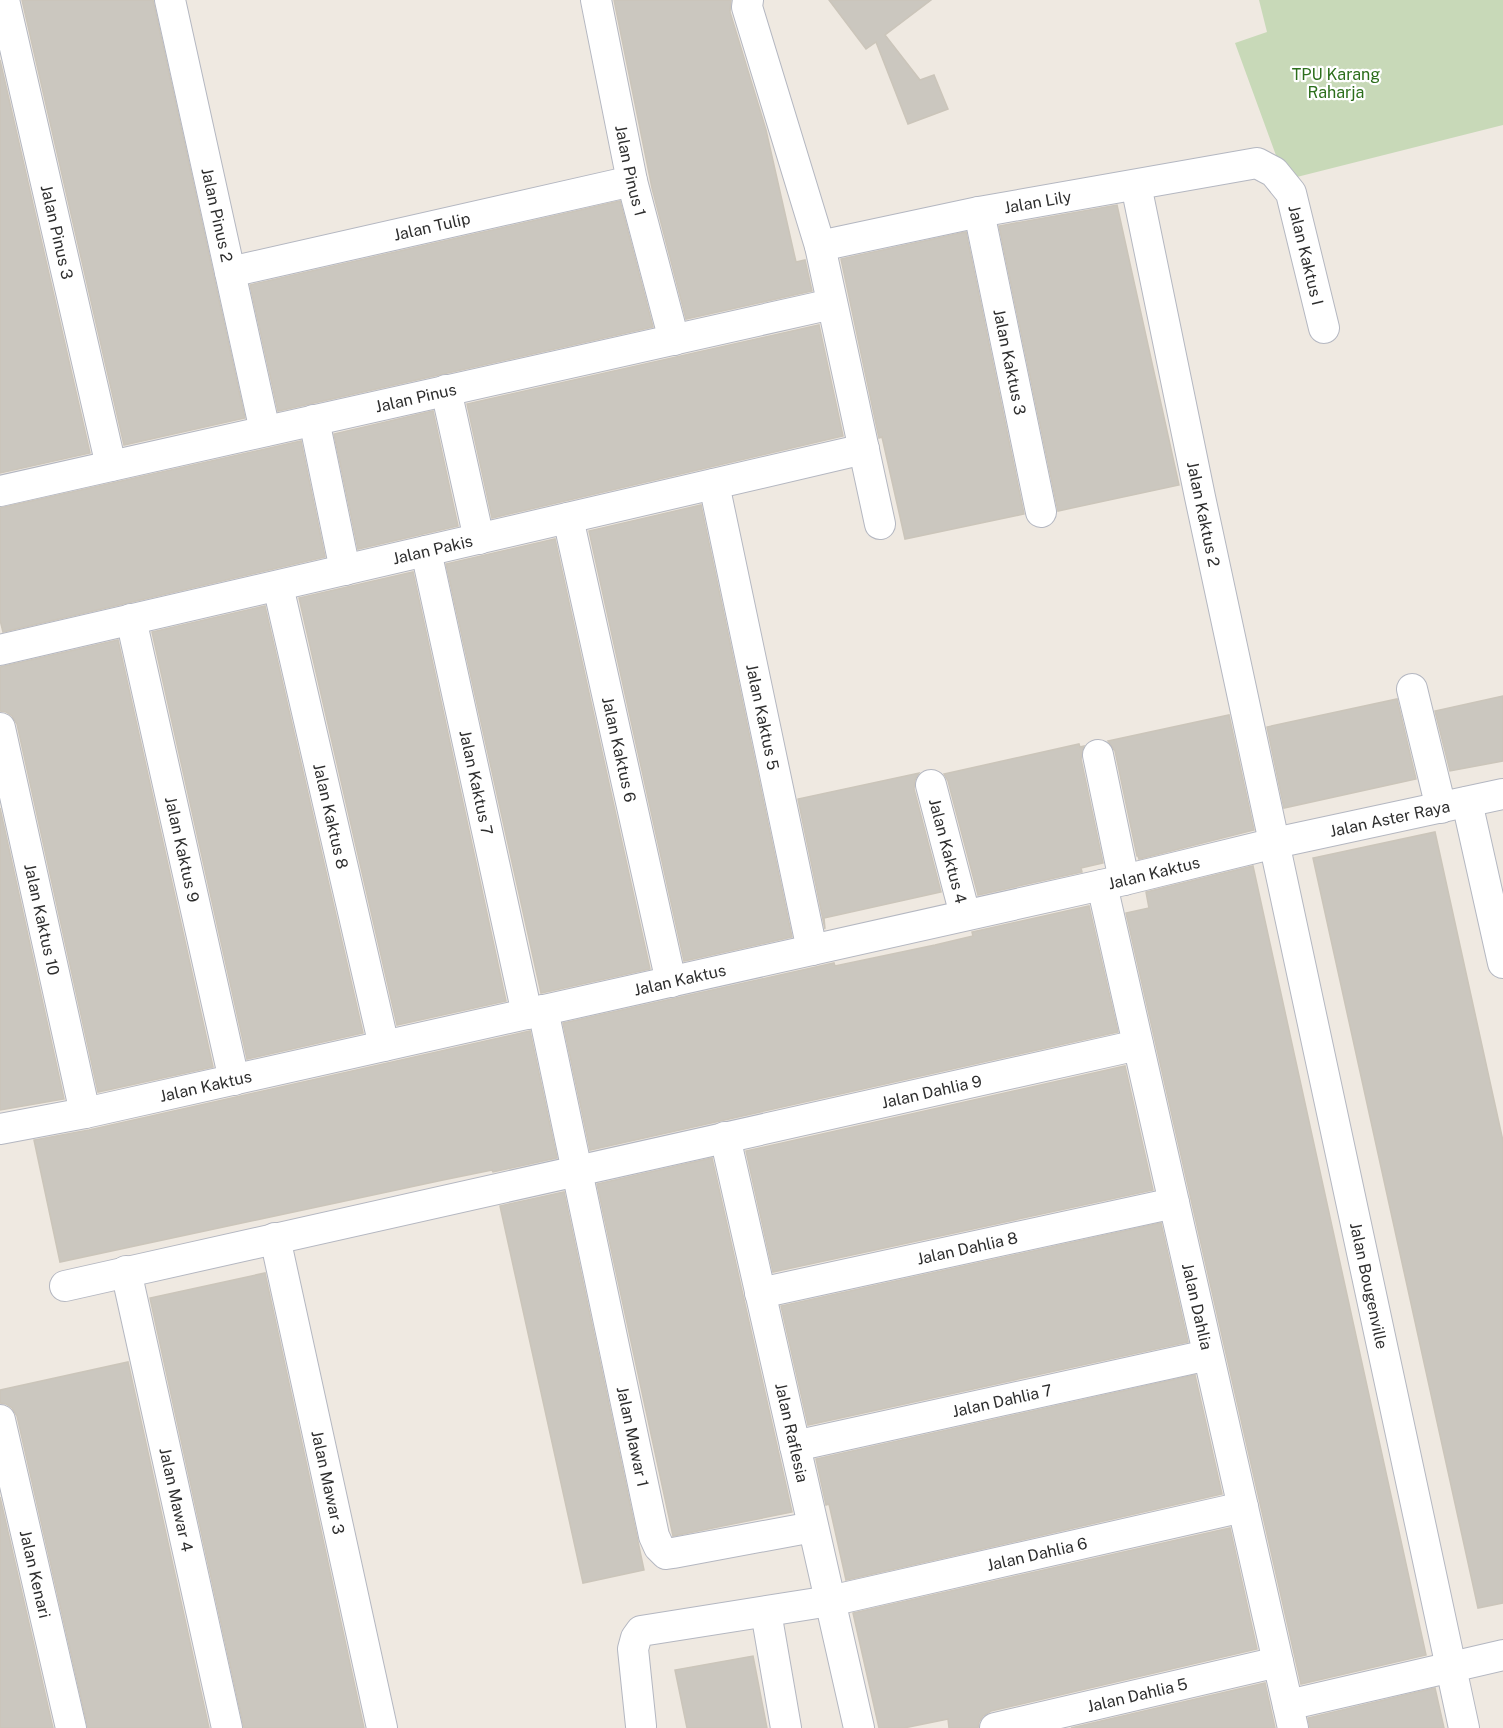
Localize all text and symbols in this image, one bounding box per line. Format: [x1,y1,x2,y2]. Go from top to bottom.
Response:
park label: TPU Karang Raharja [1292,65,1380,102]
street label: Jalan Pinus 1 [611,123,650,218]
street label: Jalan Pinus 2 [197,166,236,264]
street label: Jalan Pinus 3 [37,183,77,281]
street label: Jalan Lily [1002,187,1073,217]
street label: Jalan Kaktus I [1284,203,1327,307]
street label: Jalan Tulip [392,209,472,245]
street label: Jalan Kaktus 3 [989,307,1030,417]
street label: Jalan Pinus [373,380,458,416]
street label: Jalan Kaktus 2 [1183,460,1224,569]
street label: Jalan Pakis [391,531,475,568]
street label: Jalan Kaktus 5 [742,662,783,772]
street label: Jalan Kaktus 6 [598,695,640,804]
street label: Jalan Kaktus 7 [455,728,497,837]
street label: Jalan Kaktus 8 [309,761,352,871]
street label: Jalan Kaktus 9 [161,795,203,904]
street label: Jalan Kaktus 4 [925,796,971,905]
street label: Jalan Aster Raya [1328,797,1452,841]
street label: Jalan Kaktus [1106,853,1202,893]
street label: Jalan Kaktus 10 [20,862,63,977]
street label: Jalan Kaktus [632,961,728,1000]
street label: Jalan Kaktus [158,1067,253,1106]
street label: Jalan Dahlia 9 [879,1071,984,1112]
street label: Jalan Bougenville [1346,1221,1391,1351]
street label: Jalan Dahlia 8 [915,1228,1020,1269]
street label: Jalan Dahlia [1178,1261,1216,1352]
street label: Jalan Raflesia [771,1381,812,1484]
street label: Jalan Dahlia 7 [950,1381,1054,1421]
street label: Jalan Mawar 1 [613,1385,652,1489]
street label: Jalan Mawar 3 [307,1429,348,1536]
street label: Jalan Mawar 4 [155,1446,197,1553]
street label: Jalan Kenari [16,1528,54,1620]
street label: Jalan Dahlia 6 [985,1534,1089,1575]
street label: Jalan Dahlia 5 [1085,1674,1190,1716]

